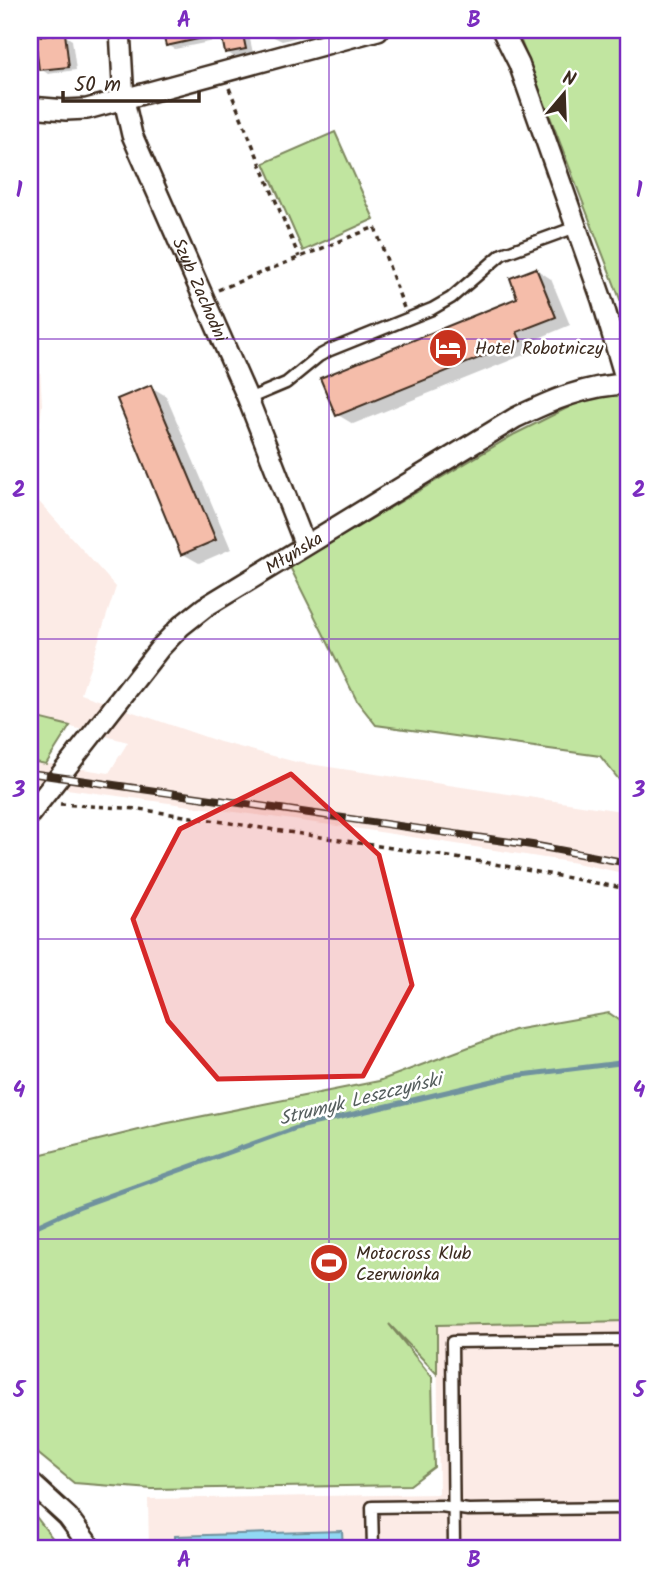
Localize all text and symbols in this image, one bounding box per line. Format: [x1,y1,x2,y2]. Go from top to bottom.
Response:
text: A [177,3,191,39]
text: B [467,3,481,39]
scale bar [63,60,200,104]
north arrow [528,60,598,130]
text: N [558,64,579,96]
text: 50 m [74,69,121,102]
text: 1 [16,173,23,209]
text: 1 [636,173,643,209]
street label: Szyb Zachodni [163,234,234,348]
hotel icon: Hotel Robotniczy [427,327,469,369]
place label: Hotel Robotniczy [475,335,604,364]
text: 2 [12,473,26,509]
text: 2 [632,473,646,509]
street label: Młyńska [260,525,329,583]
text: 3 [12,773,26,809]
text: 3 [632,773,646,809]
water label: Strumyk Leszczyński [276,1064,449,1135]
text: 4 [13,1073,26,1109]
text: 4 [633,1073,646,1109]
place label: Motocross Klub Czerwionka [356,1240,472,1290]
sports icon: Motocross Klub Czerwionka [308,1242,350,1284]
text: 5 [12,1373,27,1409]
text: 5 [632,1373,647,1409]
text: A [177,1543,191,1578]
text: B [467,1543,481,1578]

